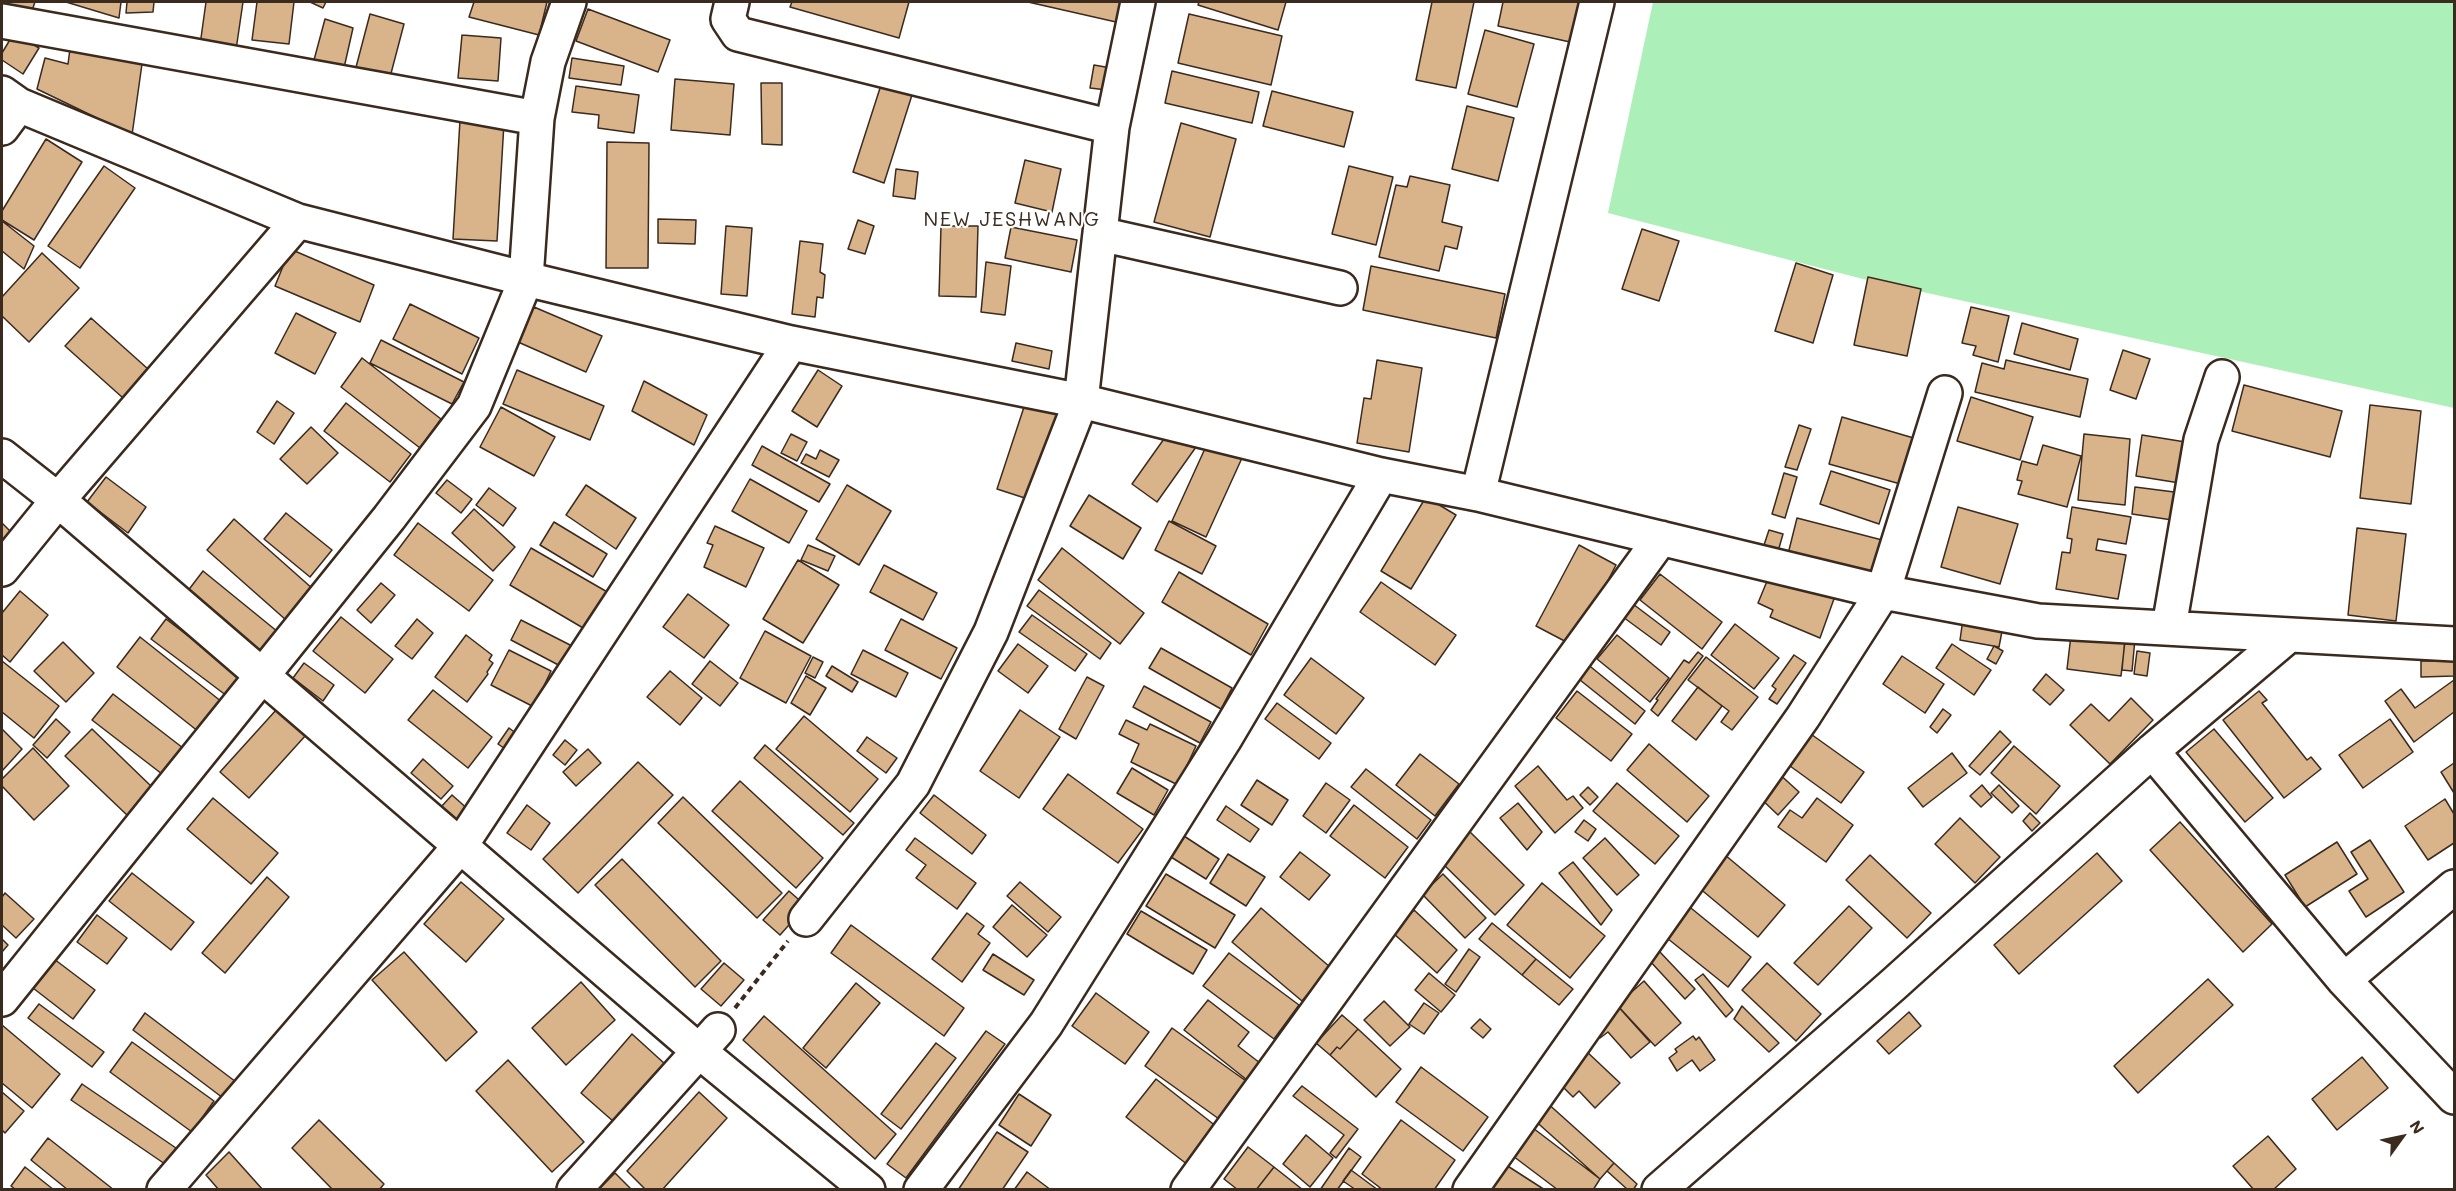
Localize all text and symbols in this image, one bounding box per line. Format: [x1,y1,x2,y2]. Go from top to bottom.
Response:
district label: NEW JESHWANG [923,208,1101,232]
north arrow [2372,1107,2432,1167]
text: N [2405,1116,2430,1138]

